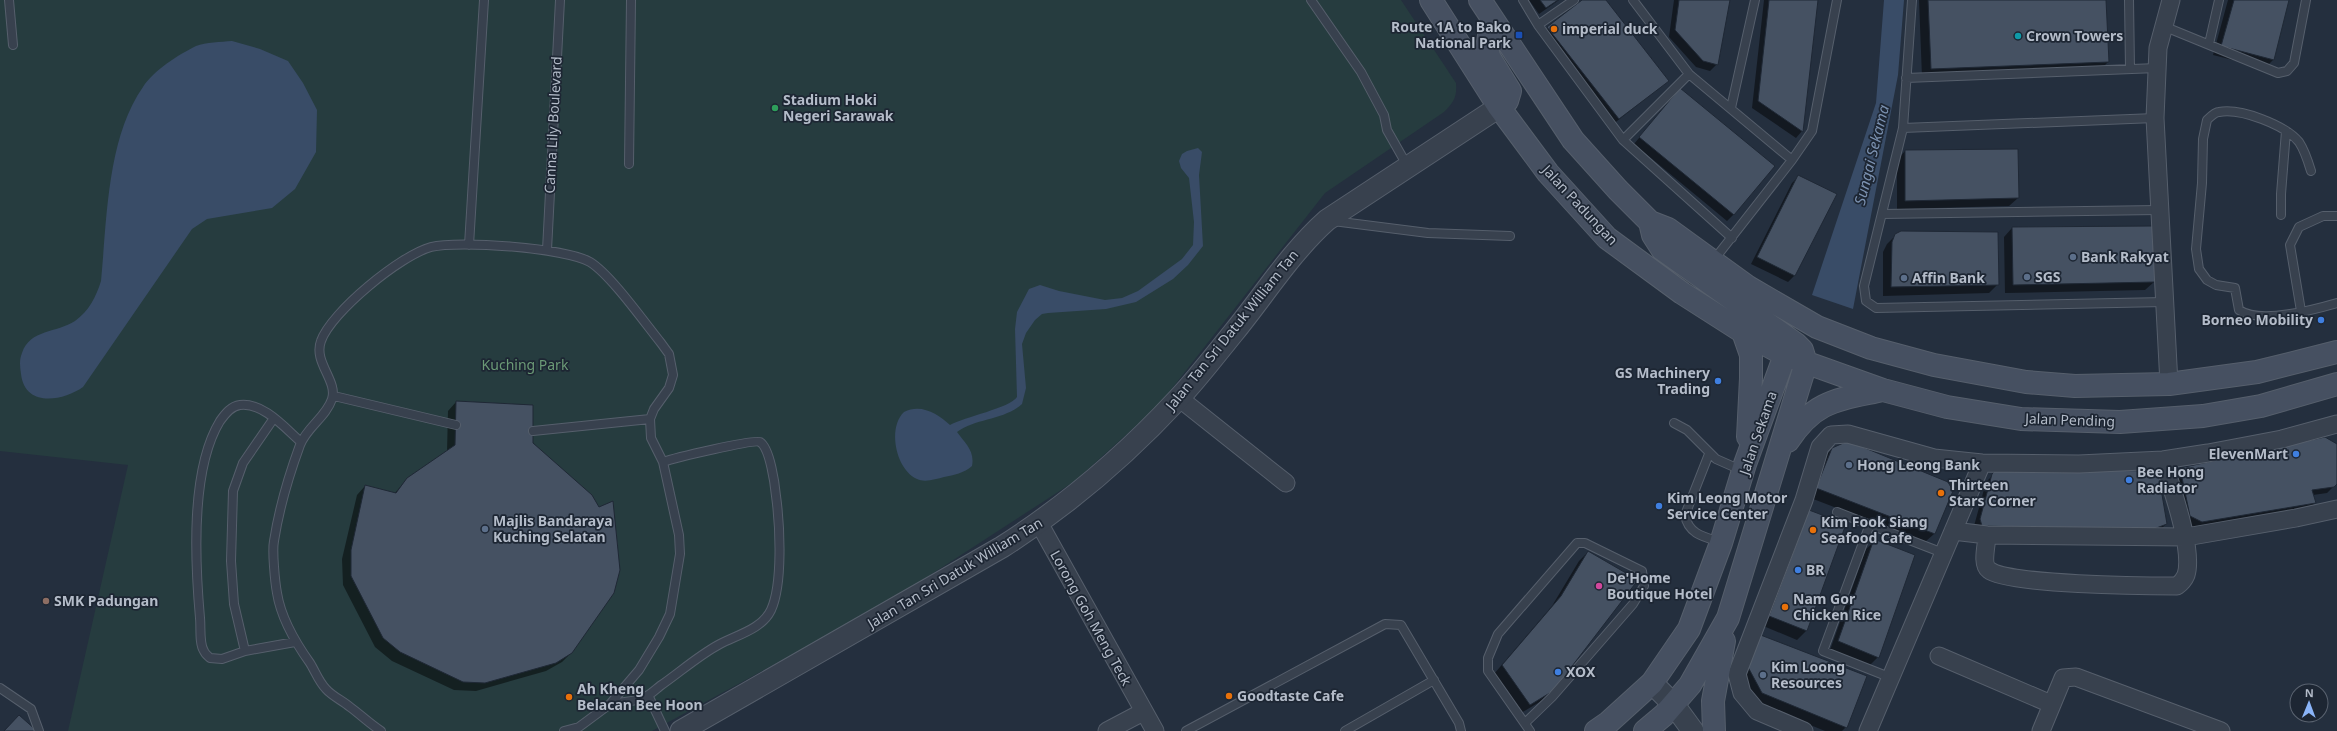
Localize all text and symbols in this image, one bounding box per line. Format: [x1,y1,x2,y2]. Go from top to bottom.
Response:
place label: Route 1A to Bako National Park [1391,17,1511,52]
place label: imperial duck [1562,19,1658,38]
marker: imperial duck [1549,24,1559,34]
place label: Crown Towers [2026,26,2123,45]
marker: Route 1A to Bako National Park [1514,30,1524,40]
marker: Crown Towers [2013,31,2023,41]
street label: Canna Lily Boulevard [539,56,566,194]
place label: Stadium Hoki Negeri Sarawak [783,90,894,125]
water label: Sungai Sekama [1849,102,1893,207]
marker: Stadium Hoki Negeri Sarawak [770,103,780,113]
street label: Jalan Padungan [1537,159,1622,249]
street label: Jalan Tan Sri Datuk William Tan [1160,246,1302,415]
place label: Bank Rakyat [2081,247,2169,266]
marker: Bank Rakyat [2068,252,2078,262]
place label: SGS [2035,267,2061,286]
place label: Affin Bank [1912,268,1985,287]
marker: SGS [2022,272,2032,282]
marker: Affin Bank [1899,273,1909,283]
place label: Borneo Mobility [2201,310,2313,329]
marker: Borneo Mobility [2316,315,2326,325]
park label: Kuching Park [482,355,569,374]
place label: GS Machinery Trading [1615,363,1710,398]
marker: GS Machinery Trading [1713,376,1723,386]
street label: Jalan Sekama [1734,388,1781,479]
street label: Jalan Pending [2023,408,2115,431]
place label: ElevenMart [2209,444,2288,463]
marker: ElevenMart [2291,449,2301,459]
place label: Hong Leong Bank [1857,455,1980,474]
marker: Hong Leong Bank [1844,460,1854,470]
place label: Bee Hong Radiator [2137,462,2204,497]
place label: Thirteen Stars Corner [1949,475,2037,510]
marker: Bee Hong Radiator [2124,475,2134,485]
place label: Kim Leong Motor Service Center [1667,488,1788,523]
marker: Thirteen Stars Corner [1936,488,1946,498]
marker: Kim Leong Motor Service Center [1654,501,1664,511]
place label: Majlis Bandaraya Kuching Selatan [493,511,613,546]
place label: Kim Fook Siang Seafood Cafe [1821,512,1928,547]
street label: Jalan Tan Sri Datuk William Tan [862,513,1046,634]
marker: Majlis Bandaraya Kuching Selatan [480,524,490,534]
marker: Kim Fook Siang Seafood Cafe [1808,525,1818,535]
street label: Lorong Goh Meng Teck [1046,547,1137,689]
place label: BR [1806,560,1825,579]
marker: BR [1793,565,1803,575]
place label: De'Home Boutique Hotel [1607,568,1712,603]
marker: De'Home Boutique Hotel [1594,581,1604,591]
place label: Nam Gor Chicken Rice [1793,589,1881,624]
place label: SMK Padungan [54,591,158,610]
marker: SMK Padungan [41,596,51,606]
marker: Nam Gor Chicken Rice [1780,602,1790,612]
place label: Kim Loong Resources [1771,657,1845,692]
place label: XOX [1566,662,1596,681]
marker: XOX [1553,667,1563,677]
marker: Kim Loong Resources [1758,670,1768,680]
place label: Ah Kheng Belacan Bee Hoon [577,679,703,714]
north arrow [2289,683,2329,723]
text: N [2305,685,2314,700]
place label: Goodtaste Cafe [1237,686,1344,705]
marker: Goodtaste Cafe [1224,691,1234,701]
marker: Ah Kheng Belacan Bee Hoon [564,692,574,702]

